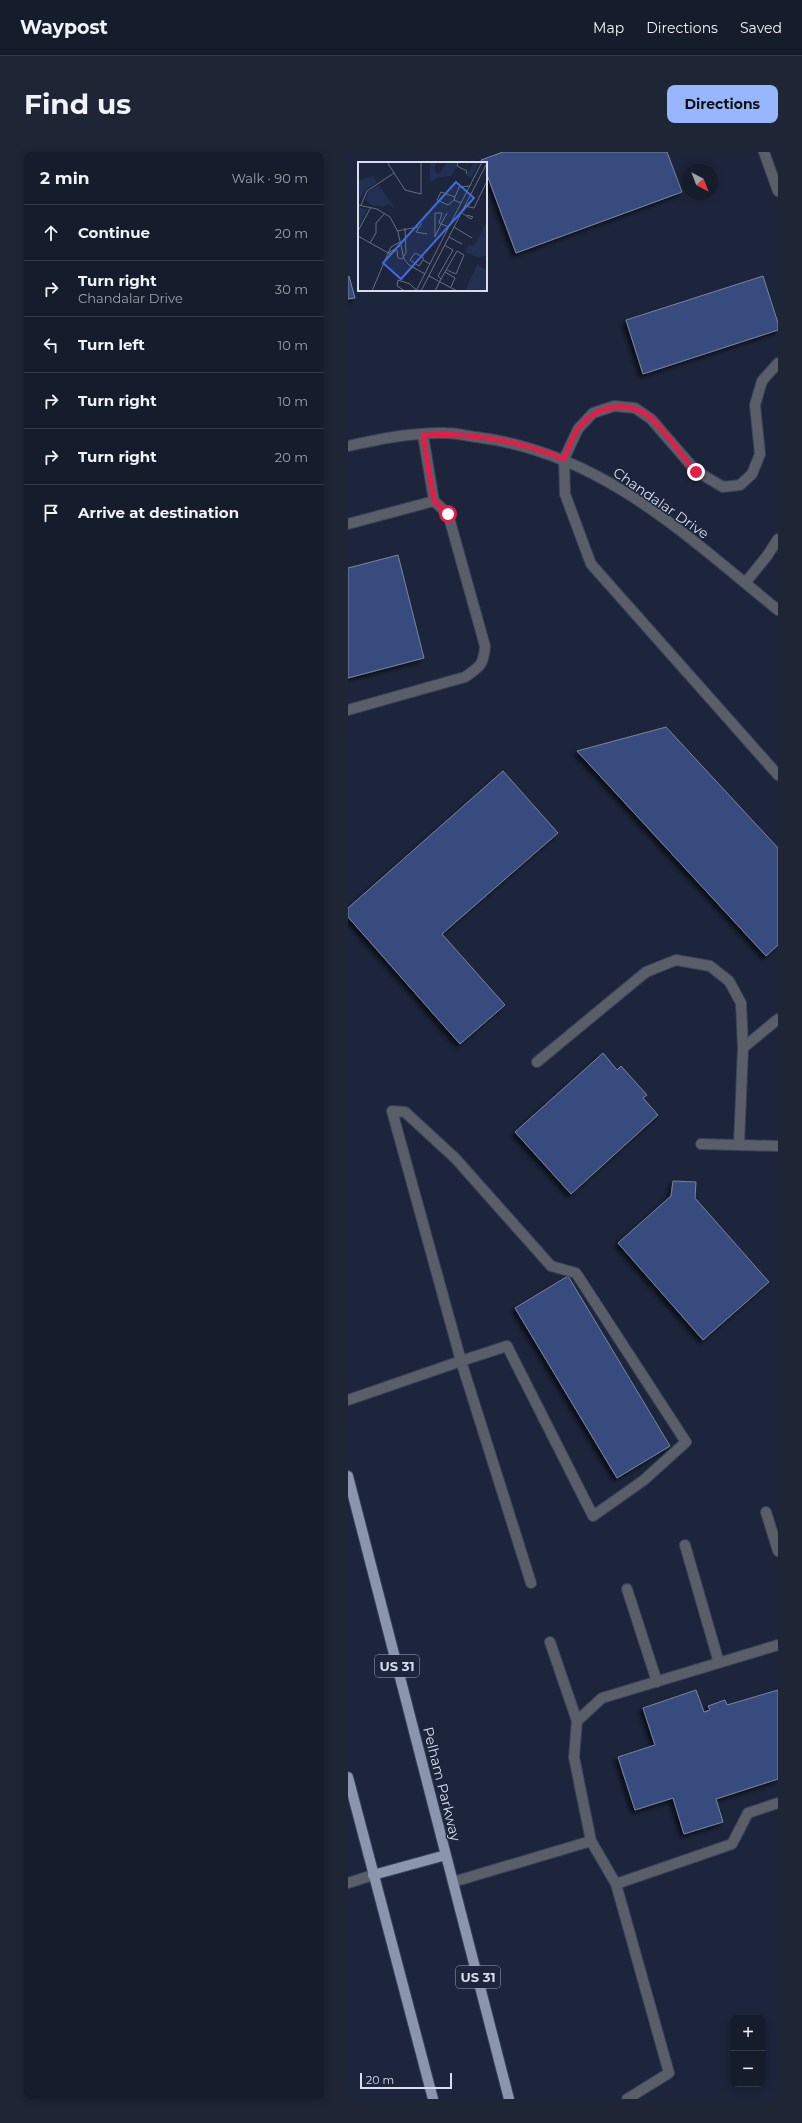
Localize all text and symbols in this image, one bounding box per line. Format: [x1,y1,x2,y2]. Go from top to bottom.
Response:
text: Waypost [20,16,108,39]
text: Map [593,19,624,37]
text: Directions [646,19,718,37]
text: Saved [740,19,782,37]
button: Directions [667,85,778,123]
text: Find us [24,87,131,121]
inset map [358,162,487,291]
north arrow [682,164,718,200]
text: 2 min [40,168,90,188]
text: Walk · 90 m [232,170,308,186]
icon: ahead [40,222,62,244]
text: Continue [78,223,150,242]
text: 20 m [275,225,308,241]
text: Turn right [78,271,157,290]
icon: right [40,278,62,300]
text: 30 m [275,281,308,297]
text: Chandalar Drive [78,290,183,306]
icon: left [40,334,62,356]
text: Turn left [78,335,145,354]
text: 10 m [278,337,308,353]
icon: right [40,390,62,412]
text: Turn right [78,391,157,410]
text: 10 m [278,393,308,409]
icon: right [40,446,62,468]
text: Turn right [78,447,157,466]
text: 20 m [275,449,308,465]
street label: Chandalar Drive [610,463,712,543]
route end [687,463,705,481]
icon: arrive [40,502,62,524]
text: Arrive at destination [78,503,239,522]
route start [439,505,457,523]
road number: US 31 [375,1655,419,1677]
street label: Pelham Parkway [419,1725,465,1844]
road number: US 31 [456,1966,500,1988]
map controls [730,2015,766,2087]
button: + [730,2015,766,2051]
button: − [730,2051,766,2087]
scale bar [360,2071,452,2090]
text: 20 m [366,2073,394,2087]

